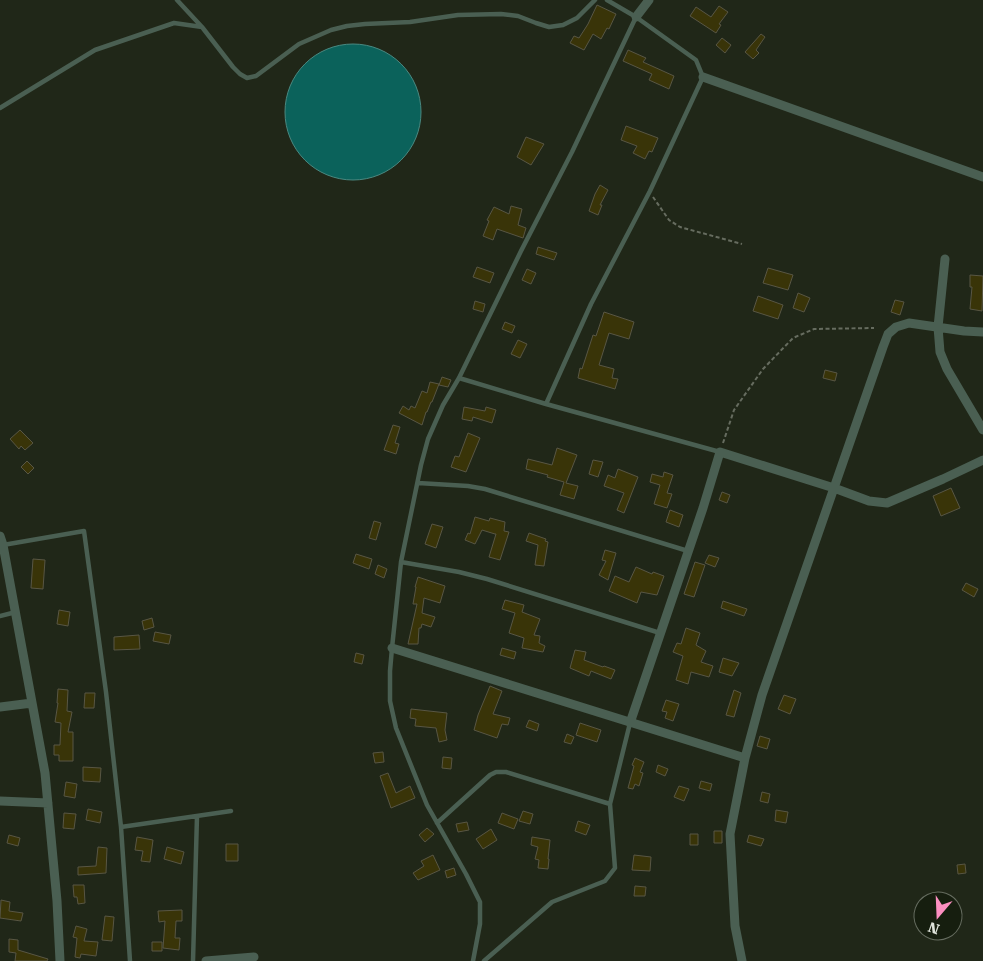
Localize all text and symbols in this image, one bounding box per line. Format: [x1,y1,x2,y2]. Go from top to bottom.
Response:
north arrow [913,891,963,941]
text: N [926,919,941,938]

